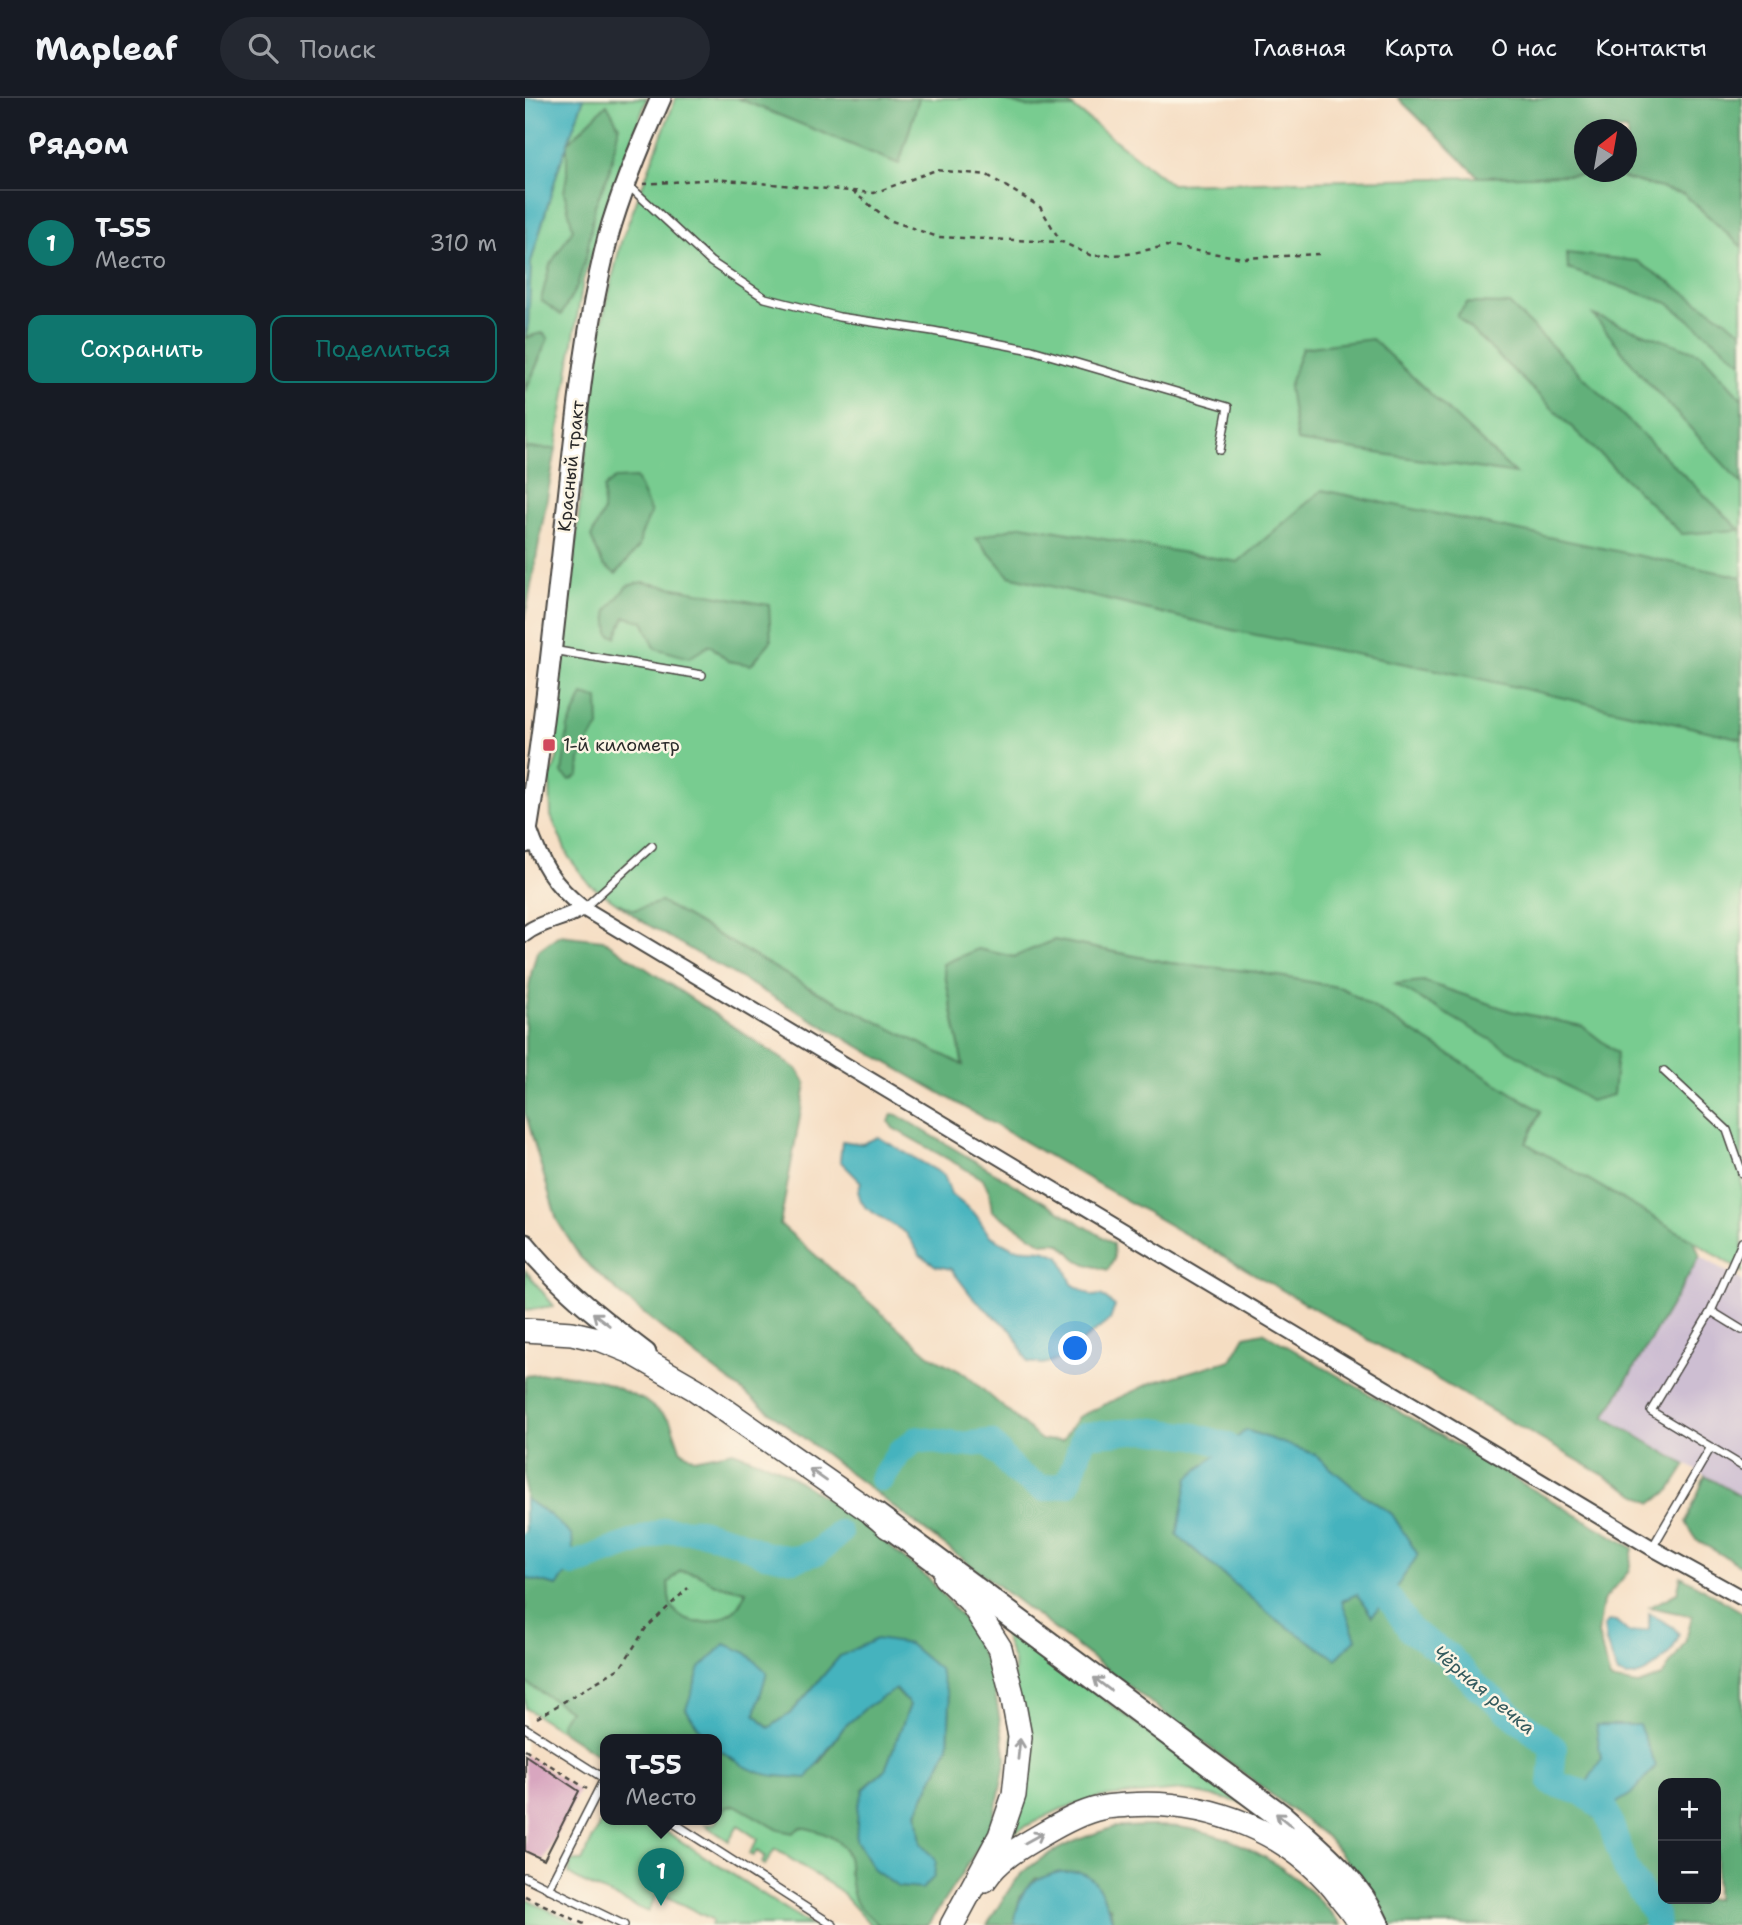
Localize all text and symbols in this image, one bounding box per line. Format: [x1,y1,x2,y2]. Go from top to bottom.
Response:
search box [220,17,710,80]
text: Mapleaf [35,26,178,71]
icon: search [244,29,282,67]
text: Поиск [300,31,376,66]
text: Главная [1253,32,1346,64]
text: Карта [1384,32,1453,64]
text: О нас [1491,32,1557,64]
text: Контакты [1595,32,1707,64]
north arrow [1574,119,1637,182]
text: Рядом [28,123,128,164]
text: Т-55 [95,210,151,245]
text: 1 [46,228,56,258]
text: 310 m [429,228,497,258]
text: Место [95,245,166,275]
button: Сохранить [28,315,256,383]
button: Поделиться [270,315,497,383]
street label: Красный тракт [552,398,590,533]
place label: 1-й километр [563,733,680,757]
marker: 1-й километр [541,737,557,753]
one-way arrow [592,1311,610,1326]
your location [1058,1331,1092,1365]
one-way arrow [809,1468,828,1482]
water label: Чёрная речка [1428,1640,1540,1740]
one-way arrow [1093,1676,1112,1691]
popup [600,1734,722,1825]
one-way arrow [1012,1738,1025,1761]
text: Т-55 [625,1747,682,1782]
map controls [1658,1778,1721,1904]
button: + [1658,1778,1721,1841]
text: Место [625,1782,697,1812]
one-way arrow [1276,1812,1294,1828]
one-way arrow [1024,1831,1044,1845]
button: − [1658,1841,1721,1904]
pin: 1 [638,1848,684,1906]

